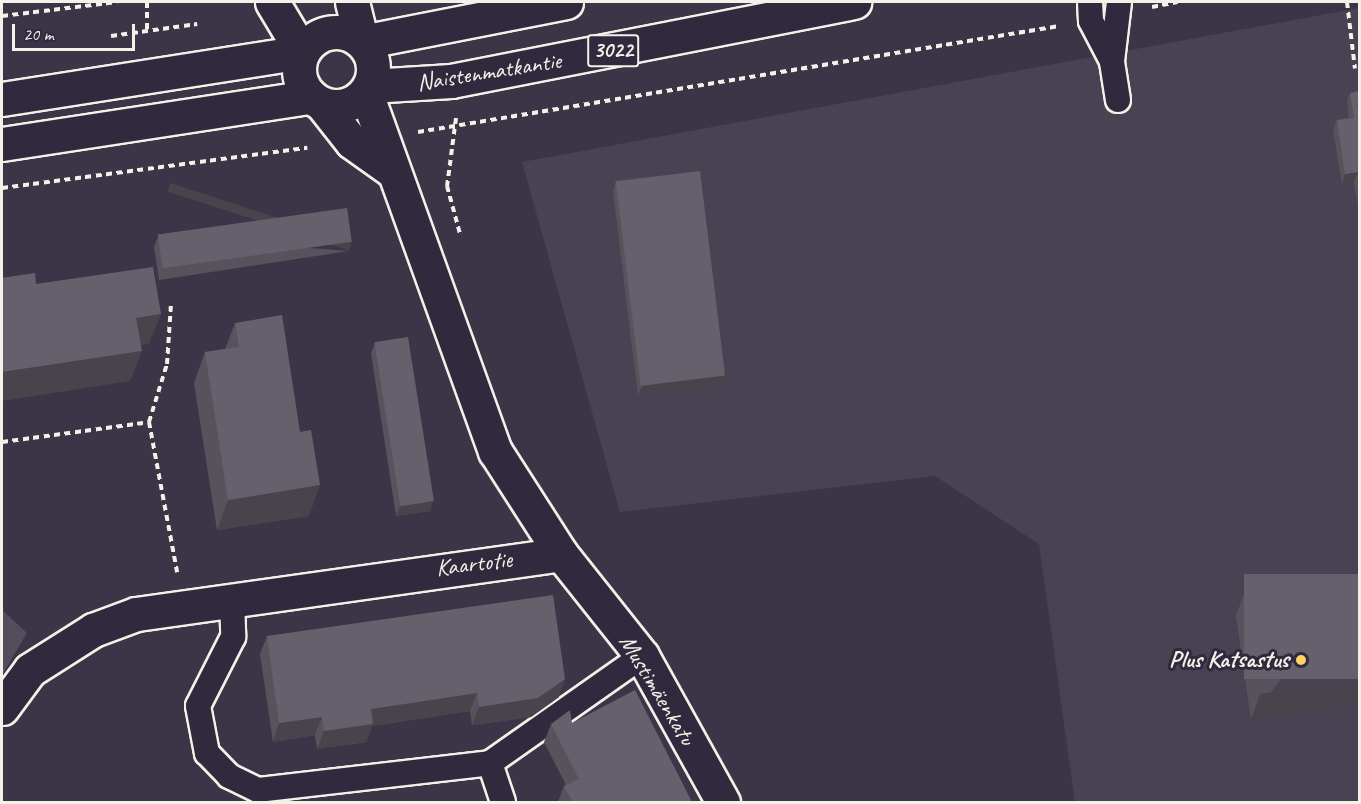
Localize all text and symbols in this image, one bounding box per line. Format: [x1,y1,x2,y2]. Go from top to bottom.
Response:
scale bar [15,12,138,50]
text: 20 m [23,23,54,45]
road number: 3022 [586,32,640,70]
street label: Naistenmatkantie [415,46,563,98]
street label: Kaartotie [434,545,514,583]
street label: Mustimäenkatu [613,629,701,751]
place label: Plus Katsastus [1168,646,1289,674]
marker: Plus Katsastus [1294,653,1308,667]

